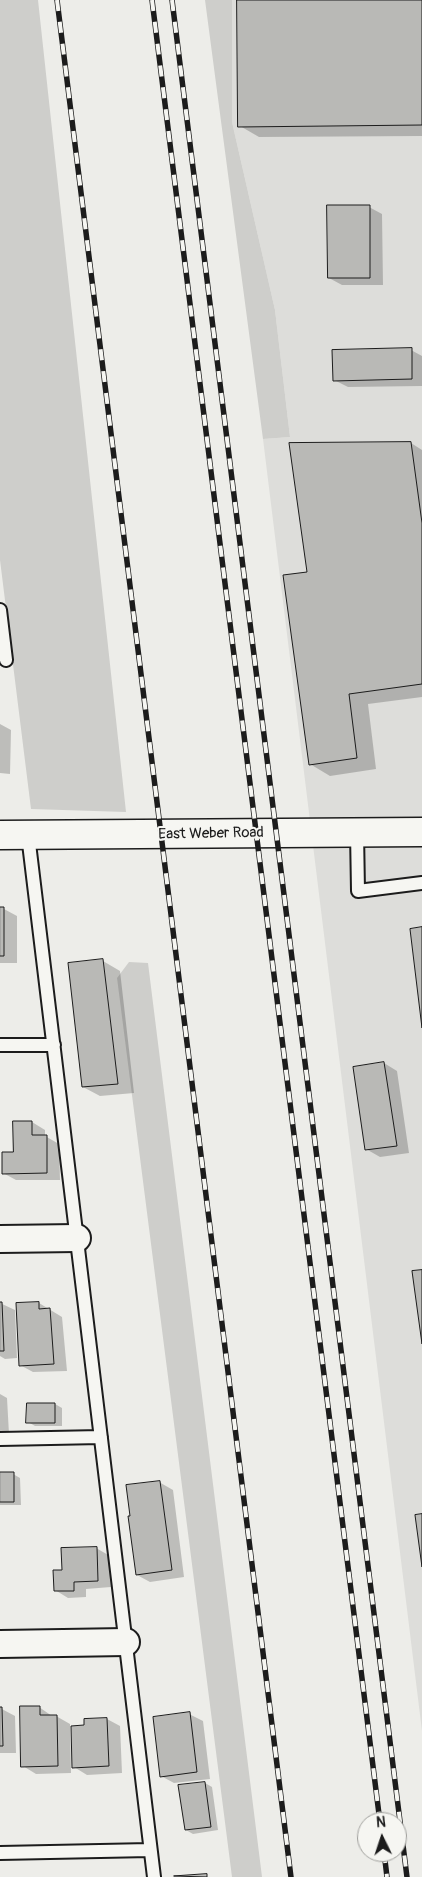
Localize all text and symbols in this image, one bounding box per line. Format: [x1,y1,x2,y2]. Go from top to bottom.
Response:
street label: East Weber Road [158,824,264,844]
north arrow [357,1812,407,1862]
text: N [376,1814,386,1831]

